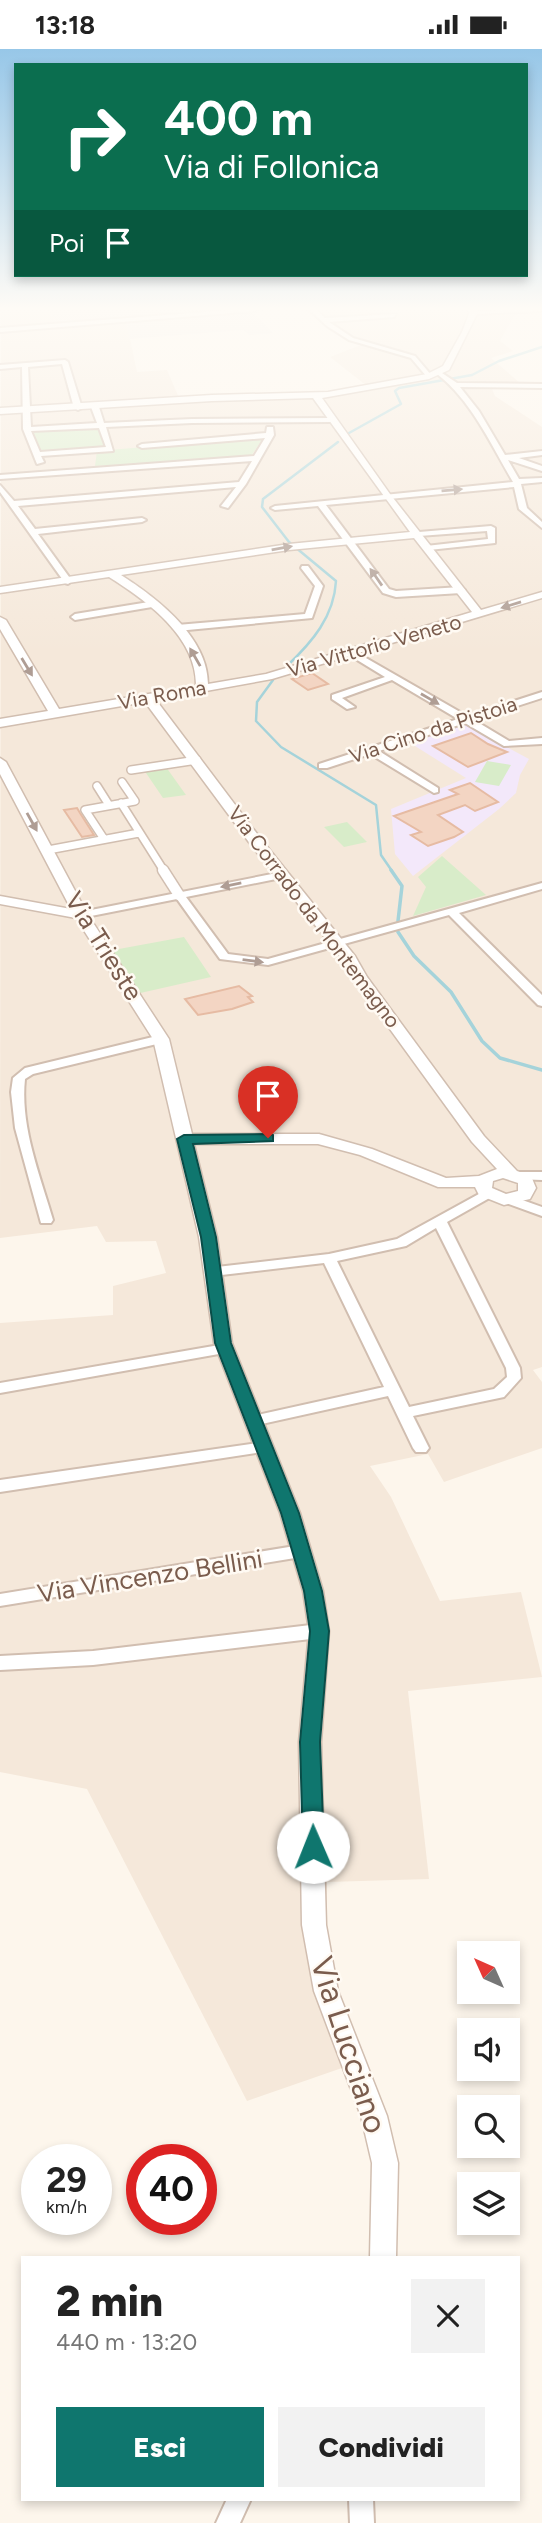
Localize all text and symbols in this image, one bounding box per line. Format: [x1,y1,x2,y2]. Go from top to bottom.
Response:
text: 13:18 [35,9,95,41]
text: 400 m [164,88,313,147]
icon: right [49,91,140,182]
text: Via di Follonica [164,148,379,186]
icon: arrive [99,224,137,262]
text: Poi [49,227,85,259]
one-way arrow [441,484,463,495]
one-way arrow [271,542,293,553]
one-way arrow [369,568,383,586]
one-way arrow [500,600,521,610]
street label: Via Vittorio Veneto [284,609,464,682]
one-way arrow [189,647,201,666]
one-way arrow [21,658,34,677]
street label: Via Roma [116,674,208,715]
street label: Via Cino da Pistoia [346,691,520,768]
one-way arrow [420,693,439,705]
street label: Via Corrado da Montemagno [223,801,406,1033]
one-way arrow [27,812,38,832]
one-way arrow [220,880,242,891]
street label: Via Trieste [58,886,150,1006]
one-way arrow [242,955,264,966]
pin [238,1066,298,1138]
icon: arrive [249,1077,287,1115]
street label: Via Vincenzo Bellini [35,1542,265,1610]
position arrow [276,1810,350,1884]
north arrow [457,1941,520,2004]
map controls [457,1941,520,2235]
street label: Via Lucciano [303,1952,395,2138]
button: sound [457,2018,520,2081]
button: search [457,2095,520,2158]
speed limit sign: 40 [126,2144,217,2235]
text: 29 [46,2159,87,2201]
button: layers [457,2172,520,2235]
text: km/h [46,2196,87,2218]
text: 2 min [56,2276,163,2327]
button: close [411,2279,485,2353]
text: 440 m · 13:20 [56,2328,197,2356]
button: Esci [56,2407,264,2487]
button: Condividi [278,2407,485,2487]

